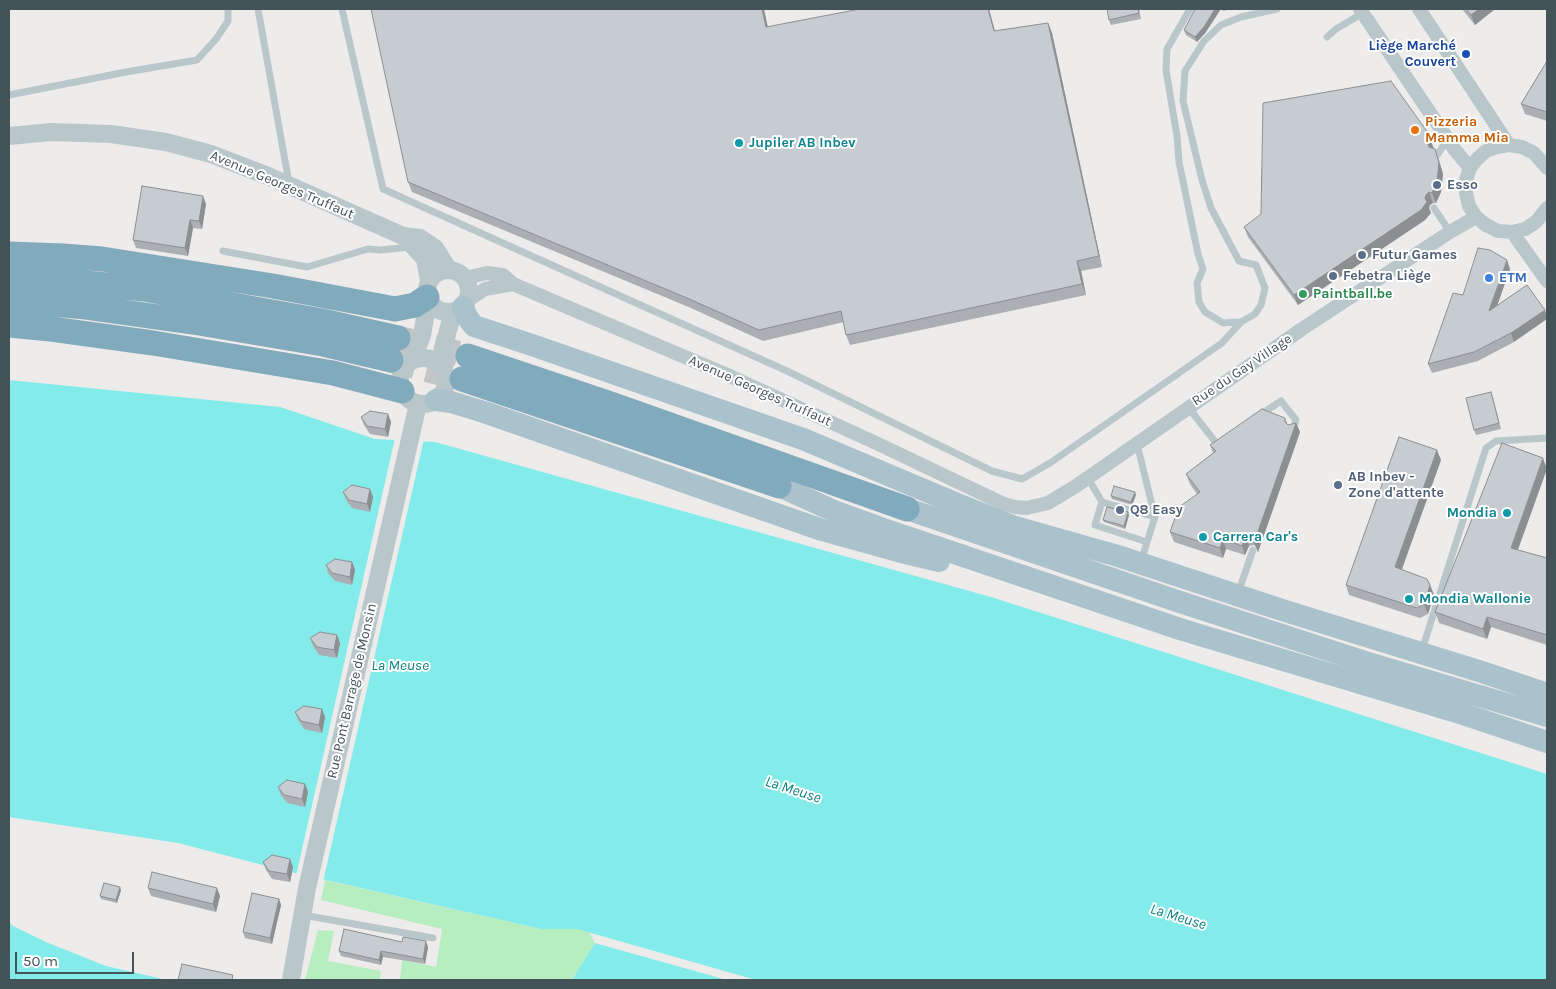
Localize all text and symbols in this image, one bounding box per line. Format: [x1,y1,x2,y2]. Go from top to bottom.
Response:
place label: Liège Marché Couvert [1368,38,1456,70]
marker: Liège Marché Couvert [1460,48,1472,60]
place label: Pizzeria Mamma Mia [1425,114,1509,146]
marker: Pizzeria Mamma Mia [1409,124,1421,136]
place label: Jupiler AB Inbev [749,135,855,151]
marker: Jupiler AB Inbev [733,137,745,149]
street label: Avenue Georges Truffaut [208,147,356,223]
place label: Esso [1447,177,1478,193]
marker: Esso [1431,179,1443,191]
place label: Futur Games [1372,247,1457,263]
marker: Futur Games [1356,249,1368,261]
place label: Febetra Liège [1343,268,1431,284]
marker: Febetra Liège [1327,270,1339,282]
place label: ETM [1499,270,1527,286]
marker: ETM [1483,272,1495,284]
place label: Paintball.be [1313,286,1392,302]
marker: Paintball.be [1297,288,1309,300]
street label: Rue du Gay Village [1189,330,1295,410]
street label: Avenue Georges Truffaut [686,352,834,430]
place label: AB Inbev - Zone d'attente [1348,469,1444,502]
marker: AB Inbev - Zone d'attente [1332,479,1344,491]
place label: Q8 Easy [1130,502,1183,518]
marker: Q8 Easy [1114,504,1126,516]
place label: Mondia [1447,505,1497,521]
marker: Mondia [1501,507,1513,519]
place label: Carrera Car's [1213,529,1298,545]
marker: Carrera Car's [1197,531,1209,543]
place label: Mondia Wallonie [1419,591,1531,607]
marker: Mondia Wallonie [1403,593,1415,605]
street label: Rue Pont Barrage de Monsin [324,602,380,780]
water label: La Meuse [371,657,429,675]
water label: La Meuse [763,773,823,807]
water label: La Meuse [1148,900,1208,934]
scale bar [18,942,136,974]
text: 50 m [23,952,58,970]

